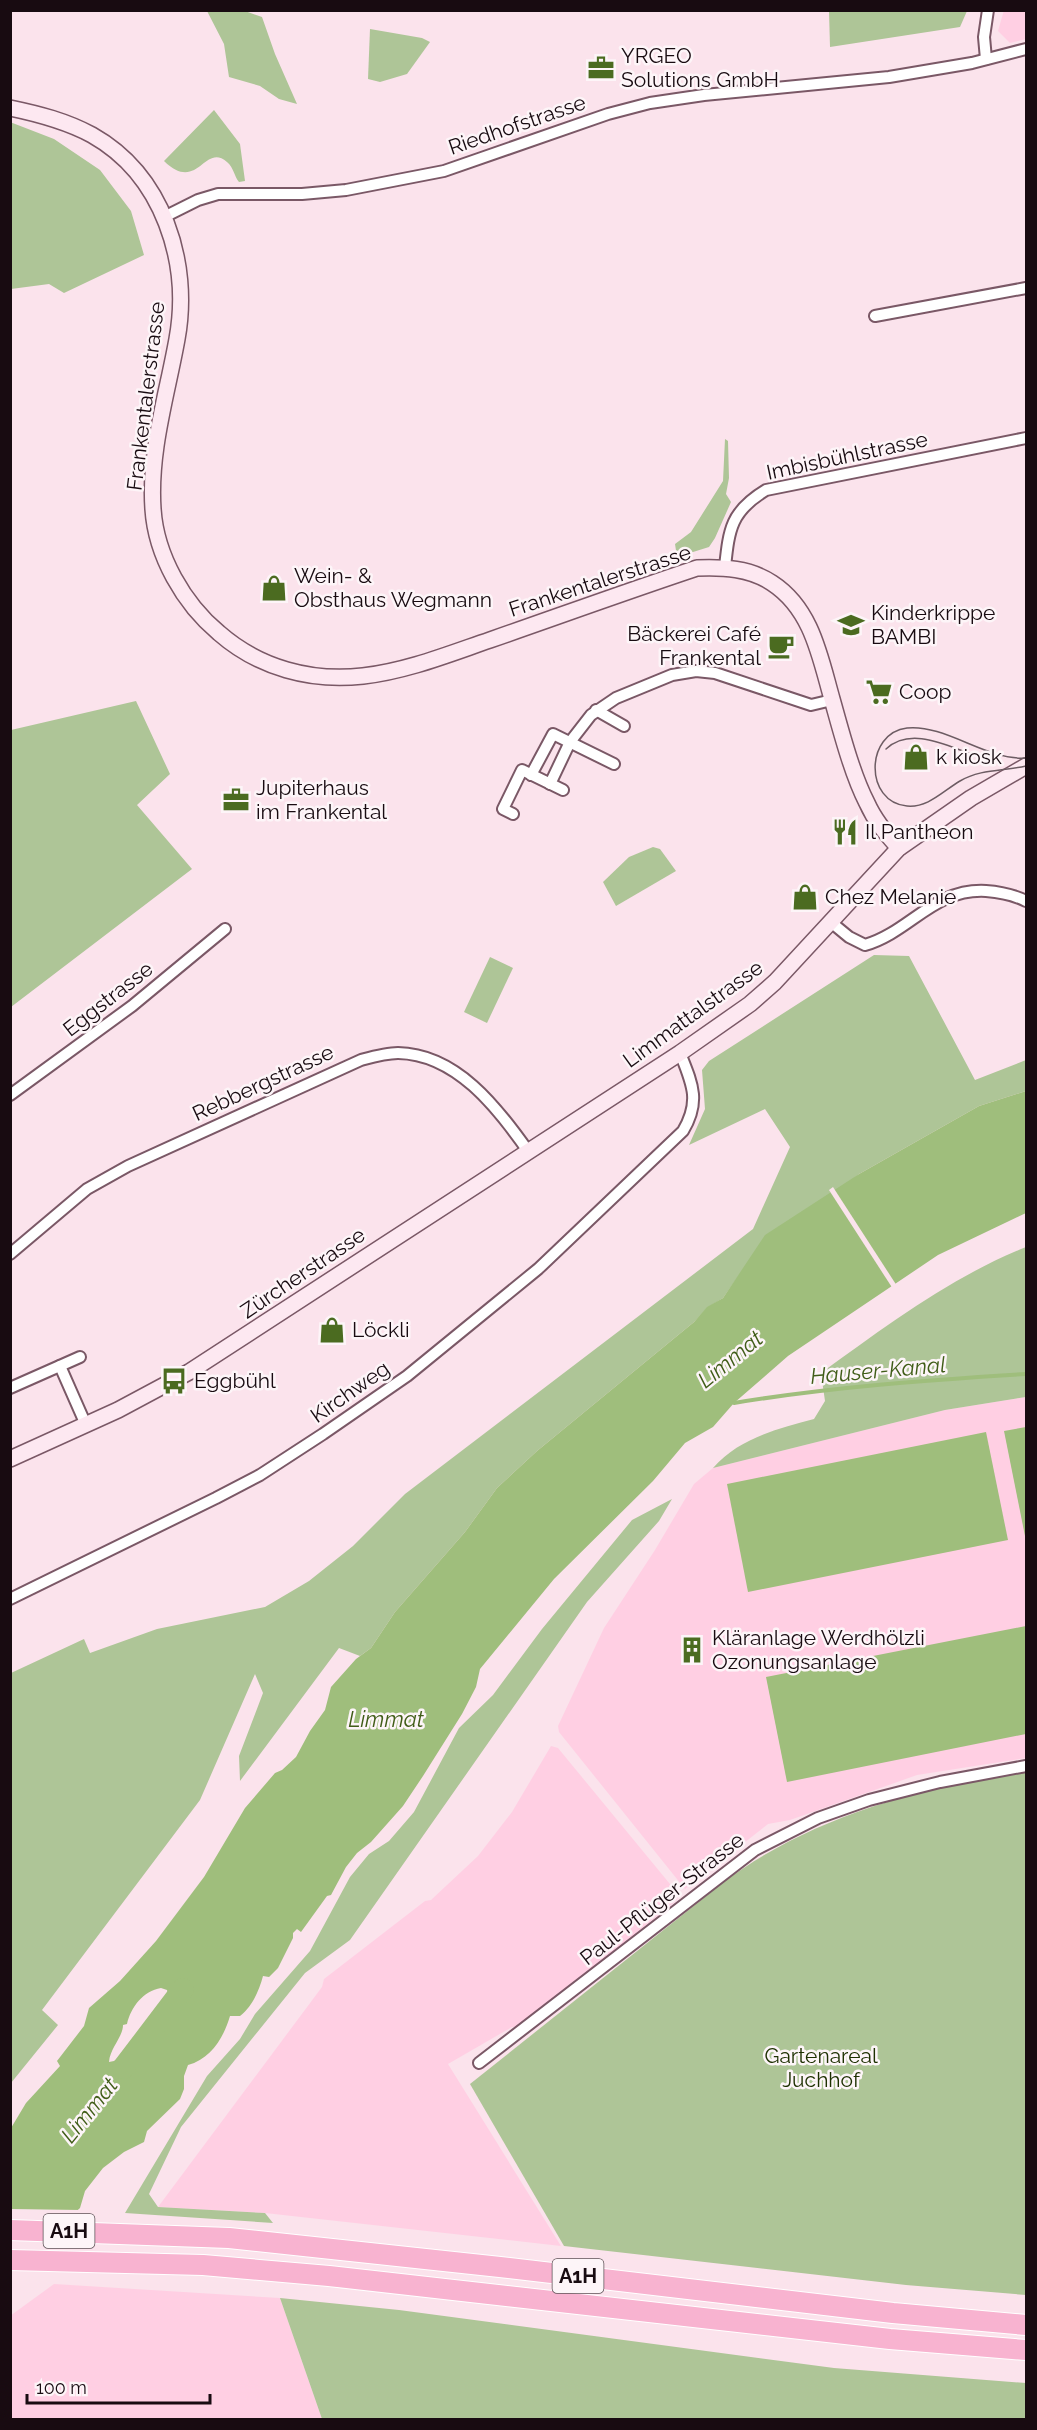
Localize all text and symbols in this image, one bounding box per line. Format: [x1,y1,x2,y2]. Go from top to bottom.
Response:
place label: YRGEO Solutions GmbH [621,43,779,92]
office icon: YRGEO Solutions GmbH [586,53,616,83]
street label: Riedhofstrasse [445,89,589,160]
street label: Frankentalerstrasse [122,300,169,492]
street label: Imbisbühlstrasse [764,426,930,485]
street label: Frankentalerstrasse [506,539,694,622]
place label: Wein- & Obsthaus Wegmann [294,563,492,612]
shop icon: Wein- & Obsthaus Wegmann [259,573,289,603]
place label: Kinderkrippe BAMBI [871,600,995,649]
school or university icon: Kinderkrippe BAMBI [836,610,866,640]
place label: Bäckerei Café Frankental [627,621,761,670]
cafe icon: Bäckerei Café Frankental [766,631,796,661]
supermarket icon: Coop [864,677,894,707]
place label: Coop [899,679,951,704]
shop icon: k kiosk [901,742,931,772]
place label: k kiosk [936,744,1002,769]
place label: Jupiterhaus im Frankental [256,775,387,824]
office icon: Jupiterhaus im Frankental [221,785,251,815]
restaurant icon: Il Pantheon [830,817,860,847]
place label: Il Pantheon [865,819,974,844]
shop icon: Chez Melanie [790,882,820,912]
place label: Chez Melanie [825,884,956,909]
street label: Limmattalstrasse [618,955,767,1073]
street label: Eggstrasse [58,956,158,1041]
street label: Rebbergstrasse [188,1039,337,1126]
street label: Zürcherstrasse [236,1222,370,1323]
shop icon: Löckli [317,1315,347,1345]
place label: Löckli [352,1317,409,1342]
water label: Limmat [692,1324,768,1393]
water label: Hauser-Kanal [809,1351,947,1389]
street label: Kirchweg [305,1355,394,1428]
bus stop icon: Eggbühl [159,1366,189,1396]
place label: Eggbühl [194,1368,276,1393]
place label: Kläranlage Werdhölzli Ozonungsanlage [712,1625,925,1674]
building icon: Kläranlage Werdhölzli Ozonungsanlage [677,1635,707,1665]
water label: Limmat [348,1706,425,1732]
street label: Paul-Pflüger-Strasse [575,1827,748,1970]
park label: Gartenareal Juchhof [764,2043,878,2092]
water label: Limmat [55,2072,124,2148]
road number: A1H [44,2214,94,2248]
road number: A1H [552,2259,604,2293]
scale bar [27,2367,210,2405]
text: 100 m [36,2377,87,2398]

